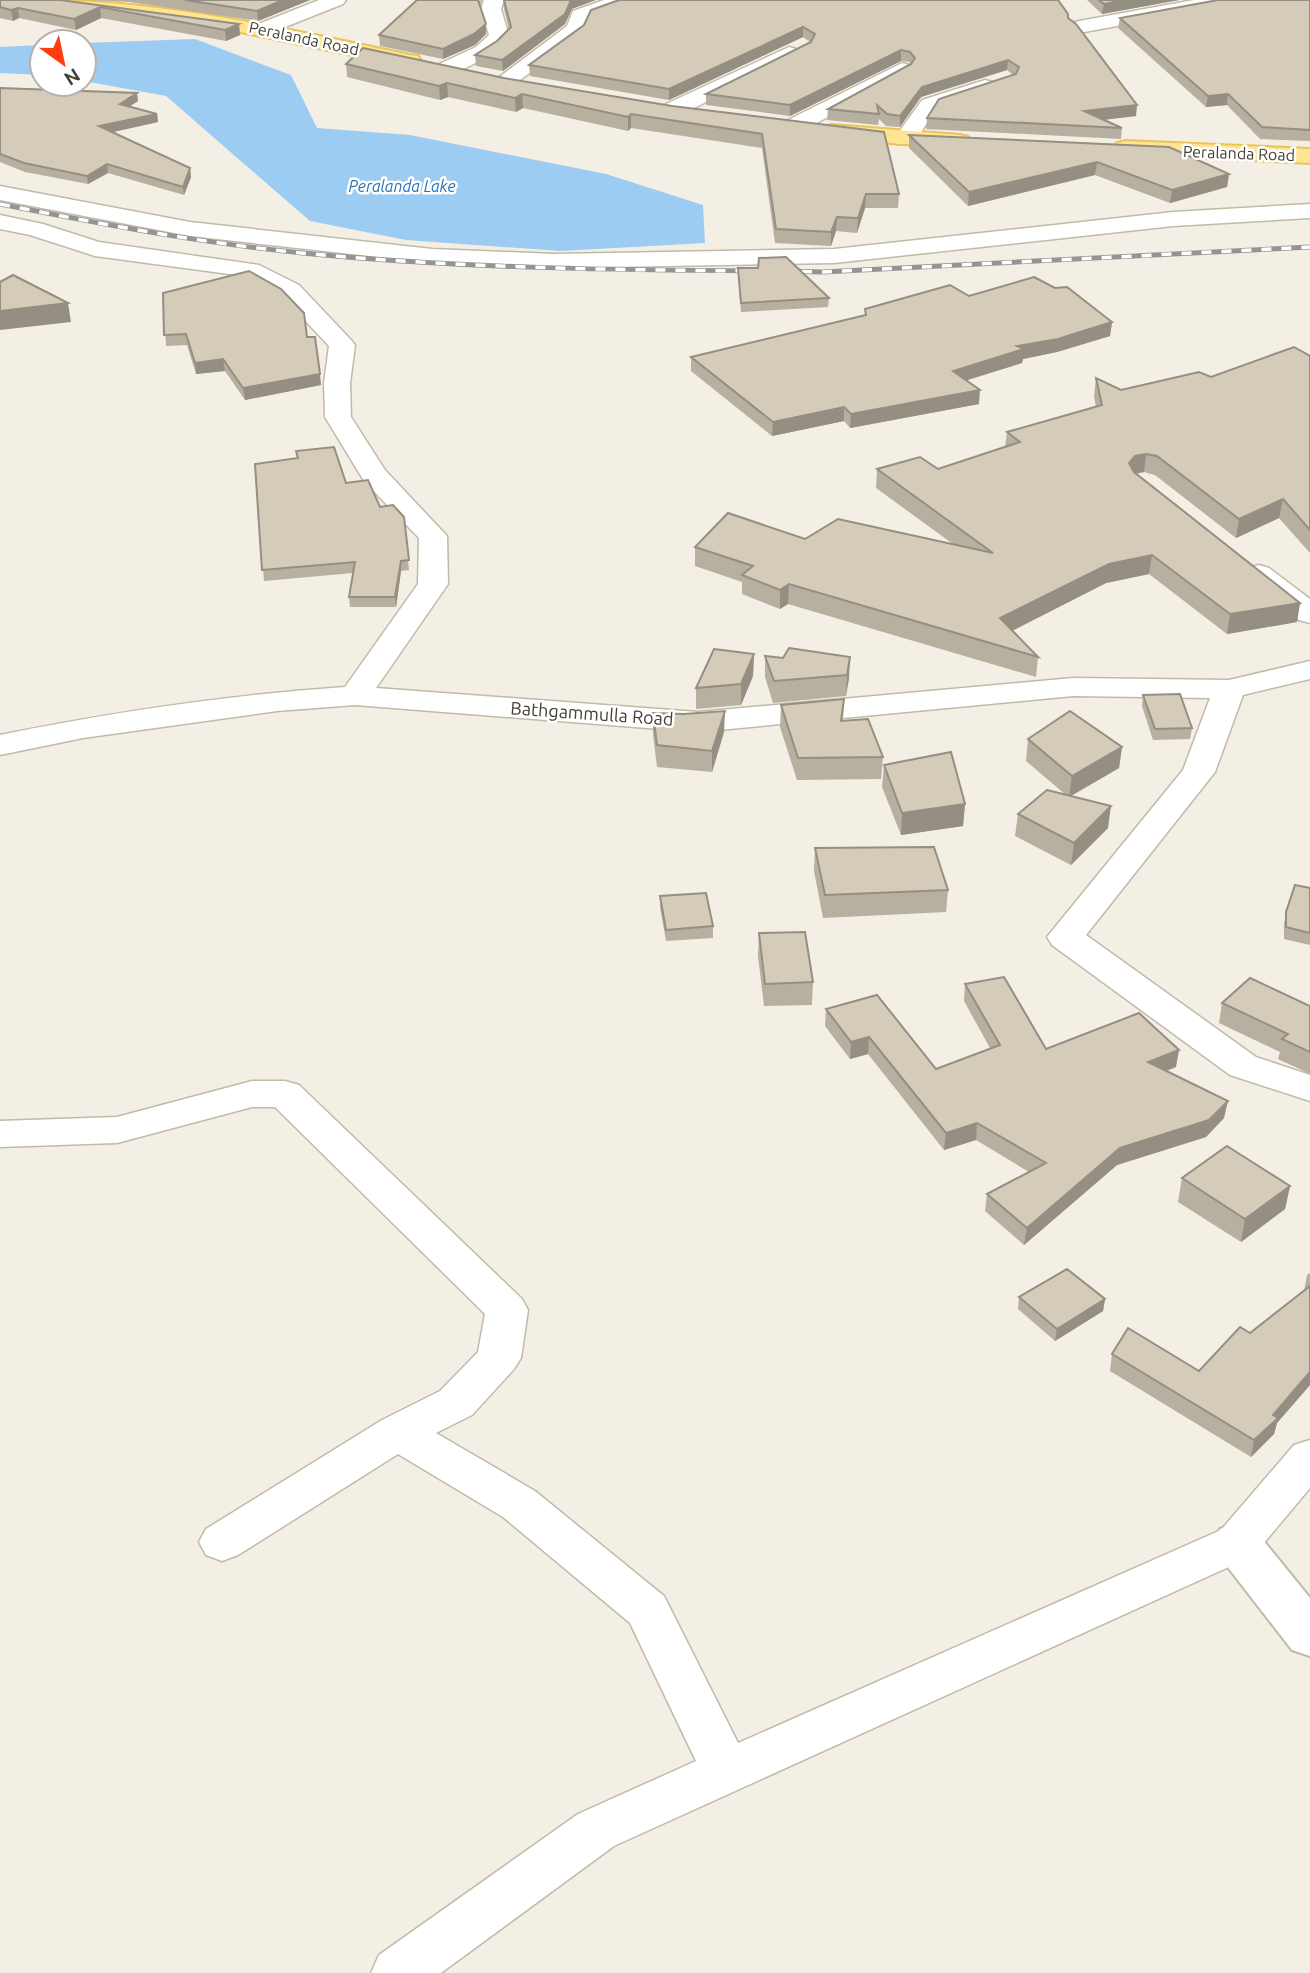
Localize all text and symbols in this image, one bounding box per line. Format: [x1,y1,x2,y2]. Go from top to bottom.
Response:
street label: Peralanda Road [247,18,361,58]
north arrow [28,28,98,98]
text: N [60,64,84,90]
street label: Peralanda Road [1183,142,1295,164]
water label: Peralanda Lake [349,177,455,195]
street label: Bathgammulla Road [510,697,674,729]

